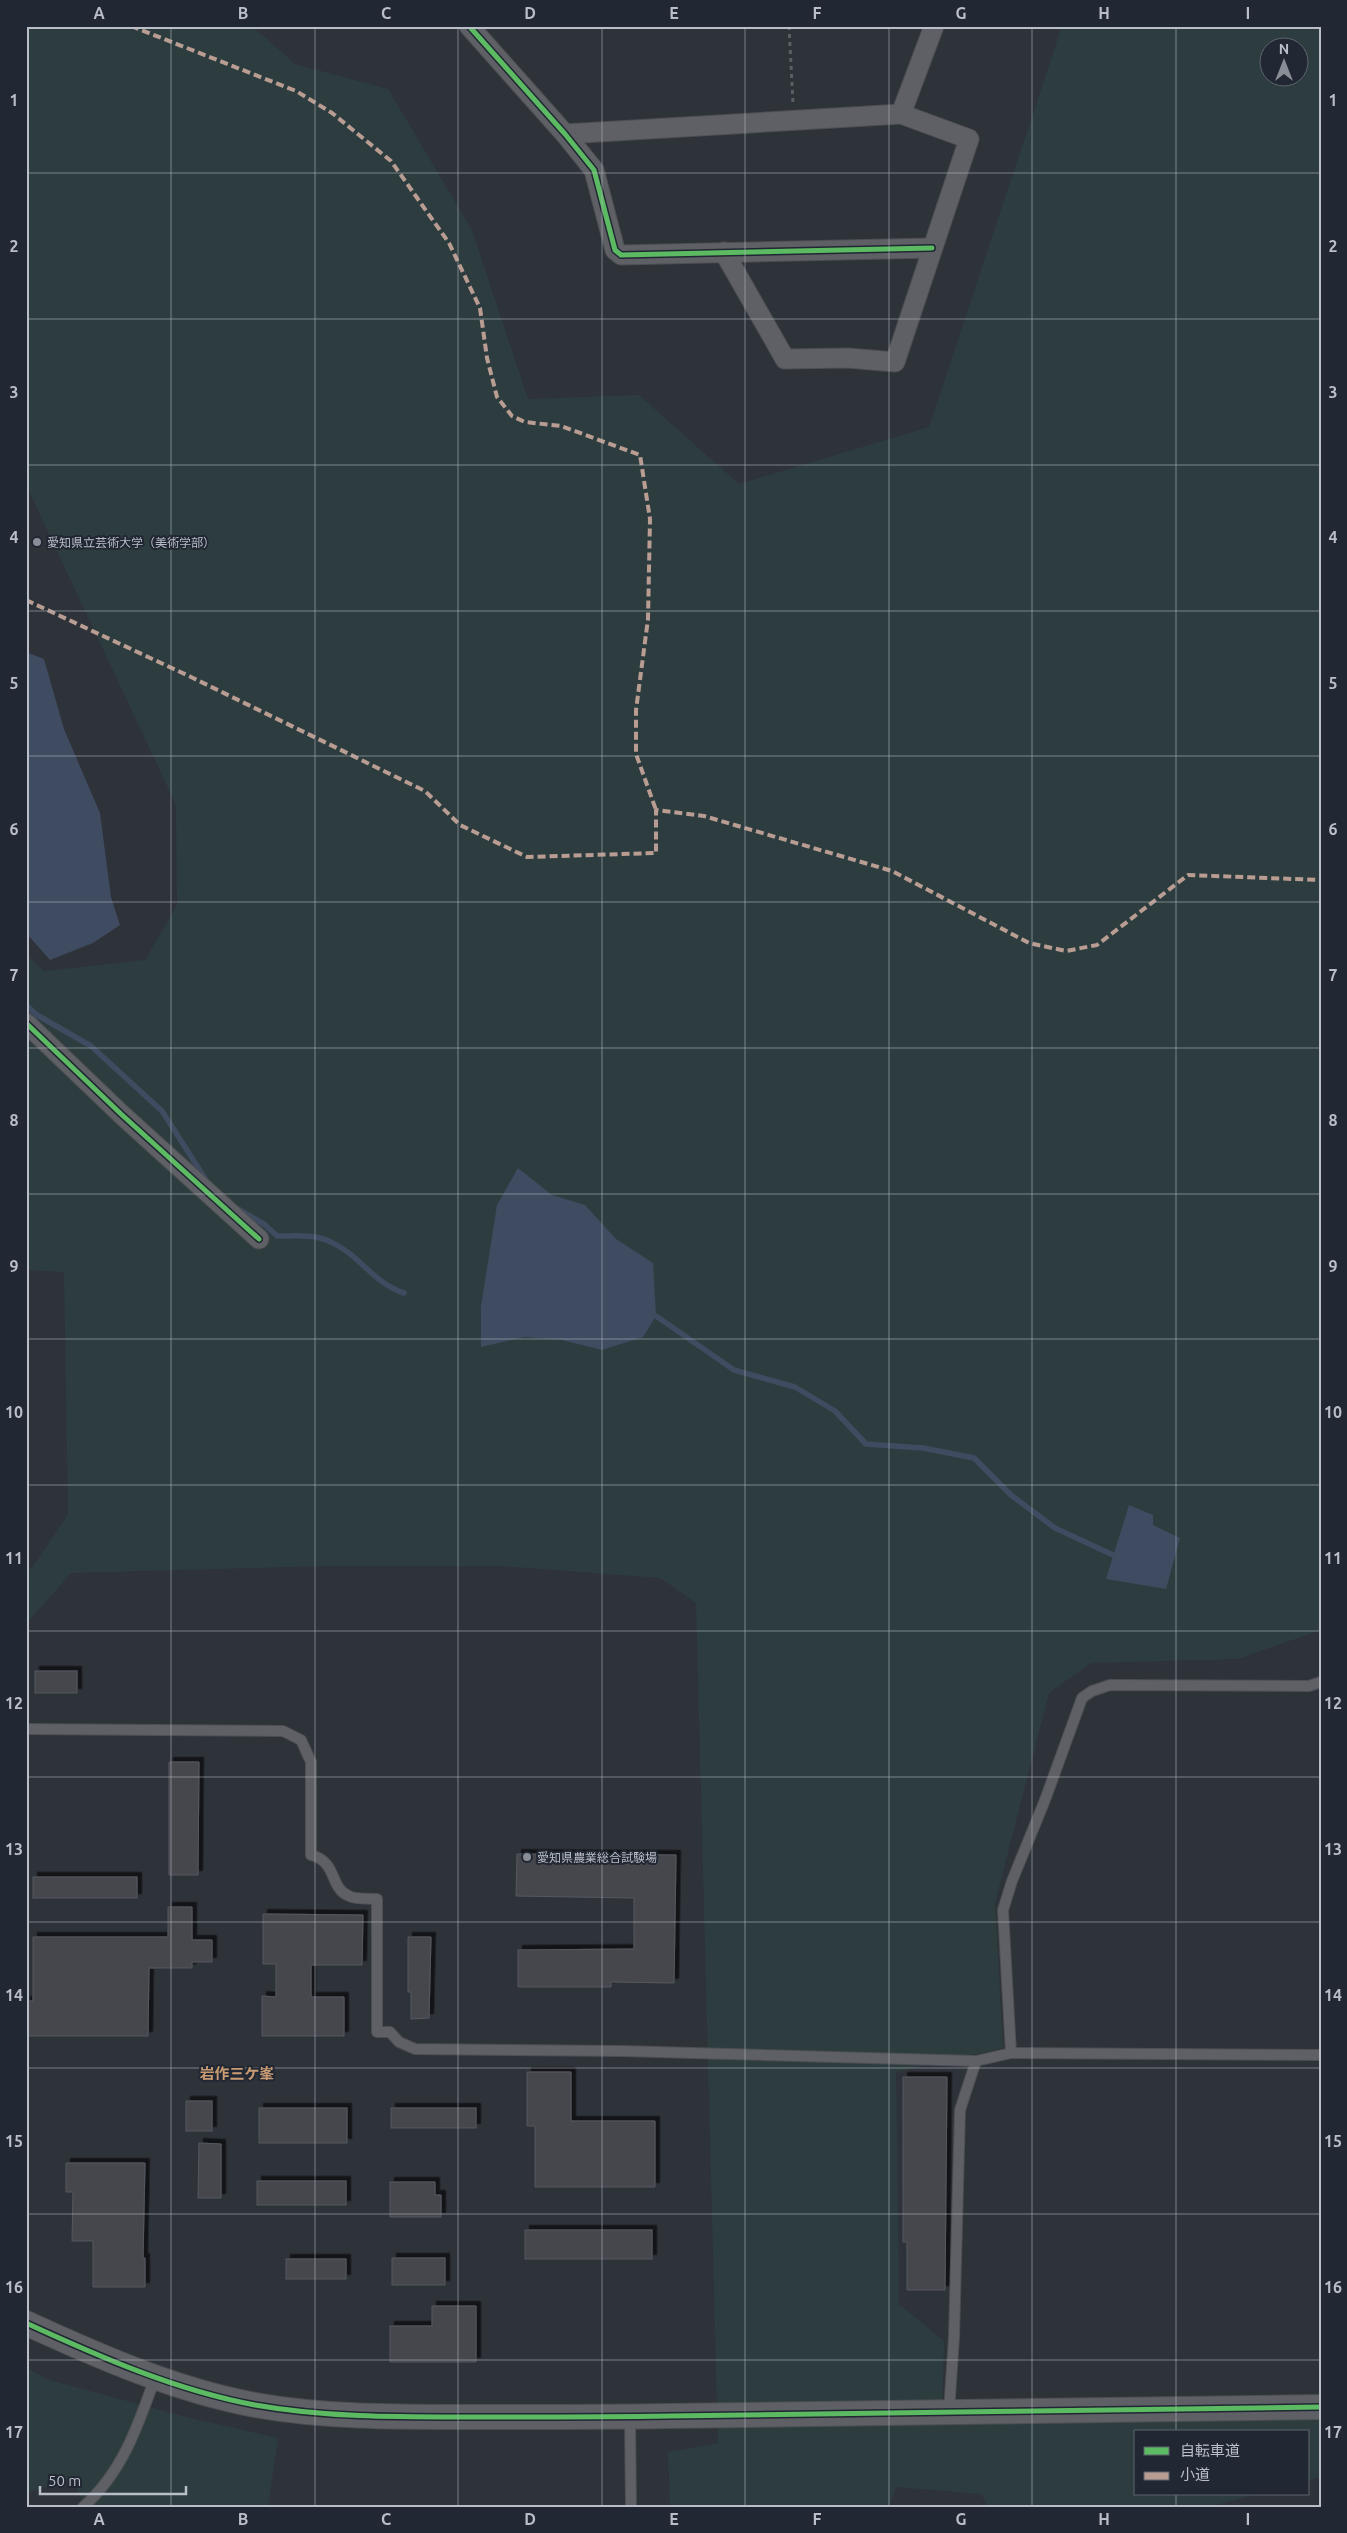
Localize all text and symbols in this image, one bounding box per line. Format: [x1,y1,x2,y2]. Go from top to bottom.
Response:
text: A [93,4,105,22]
text: B [238,4,248,22]
text: C [381,4,391,22]
text: D [524,4,536,22]
text: E [669,4,679,22]
text: F [813,4,822,22]
text: G [955,4,967,22]
text: H [1098,4,1110,22]
text: I [1246,4,1250,22]
north arrow [1260,38,1310,88]
text: N [1279,41,1289,57]
text: 1 [9,91,19,109]
text: 1 [1328,91,1338,109]
text: 2 [9,237,19,255]
text: 2 [1328,237,1338,255]
text: 3 [9,383,19,401]
text: 3 [1328,383,1338,401]
text: 4 [9,528,19,546]
text: 4 [1328,528,1338,546]
marker: 愛知県立芸術大学（美術学部） [31,536,43,548]
place label: 愛知県立芸術大学（美術学部） [47,536,215,549]
text: 5 [9,674,19,692]
text: 5 [1328,674,1338,692]
text: 6 [9,820,19,838]
text: 6 [1328,820,1338,838]
text: 7 [9,966,19,984]
text: 7 [1328,966,1338,984]
text: 8 [9,1111,19,1129]
text: 8 [1328,1111,1338,1129]
text: 9 [9,1257,19,1275]
text: 9 [1328,1257,1338,1275]
text: 10 [5,1403,23,1421]
text: 10 [1324,1403,1342,1421]
text: 11 [5,1549,23,1567]
text: 11 [1324,1549,1342,1567]
text: 12 [5,1694,23,1712]
text: 12 [1324,1694,1342,1712]
text: 13 [5,1840,23,1858]
text: 13 [1324,1840,1342,1858]
marker: 愛知県農業総合試験場 [521,1851,533,1863]
place label: 愛知県農業総合試験場 [537,1851,657,1864]
text: 14 [5,1986,23,2004]
text: 14 [1324,1986,1342,2004]
district label: 岩作三ケ峯 [199,2065,275,2082]
text: 15 [5,2132,23,2150]
text: 15 [1324,2132,1342,2150]
text: 16 [5,2278,23,2296]
text: 16 [1324,2278,1342,2296]
text: 17 [5,2423,23,2441]
text: 17 [1324,2423,1342,2441]
legend [1134,2430,1310,2496]
text: 自転車道 [1180,2442,1240,2459]
scale bar [40,2463,186,2495]
text: 小道 [1180,2466,1210,2483]
text: 50 m [48,2472,81,2489]
text: A [93,2510,105,2528]
text: B [238,2510,248,2528]
text: C [381,2510,391,2528]
text: D [524,2510,536,2528]
text: E [669,2510,679,2528]
text: F [813,2510,822,2528]
text: G [955,2510,967,2528]
text: H [1098,2510,1110,2528]
text: I [1246,2510,1250,2528]

